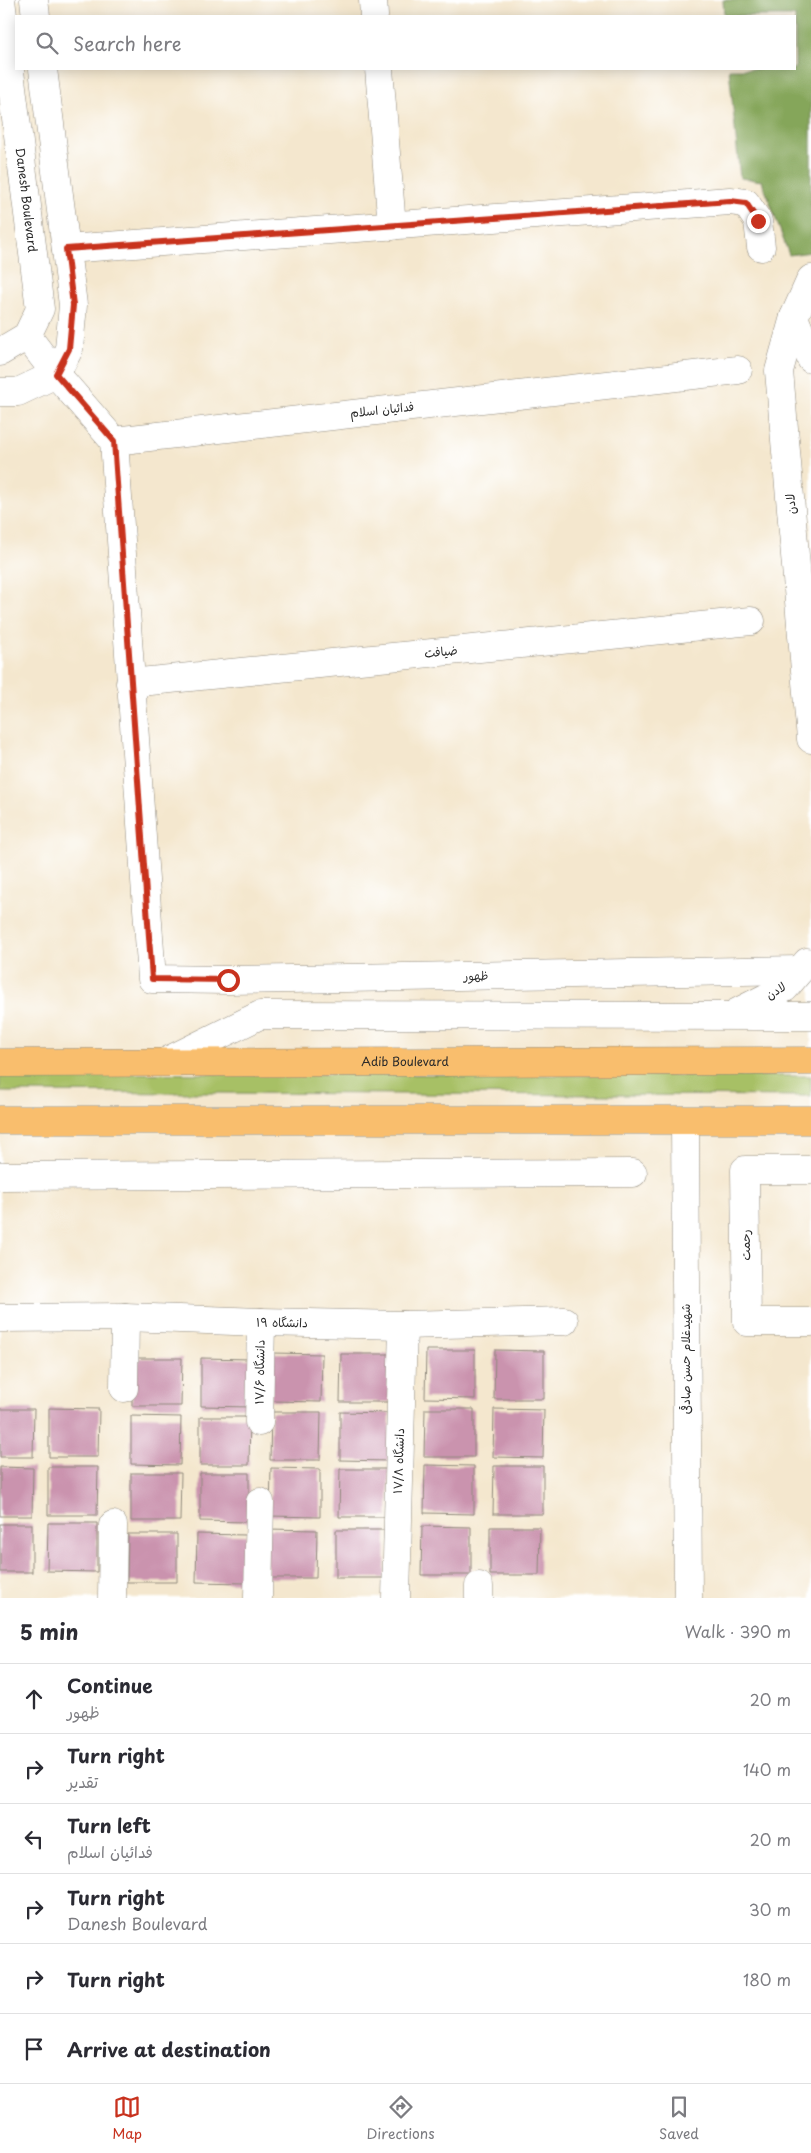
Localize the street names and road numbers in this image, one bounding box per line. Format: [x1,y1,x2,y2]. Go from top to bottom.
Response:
street label: Danesh Boulevard [12,146,42,254]
street label: فدائیان اسلام [349,397,415,422]
street label: لادن [780,493,800,515]
street label: ضیافت [423,640,458,662]
street label: ظهور [463,966,488,984]
street label: لادن [762,977,789,1003]
street label: Adib Boulevard [361,1052,450,1070]
street label: رحمت [736,1229,754,1261]
street label: شهیدغلام حسن صادقی [676,1304,695,1414]
street label: دانشگاه ۱۹ [256,1313,308,1331]
street label: دانشگاه ۱۷/۶ [249,1339,269,1405]
street label: دانشگاه ۱۷/۸ [388,1428,408,1494]

